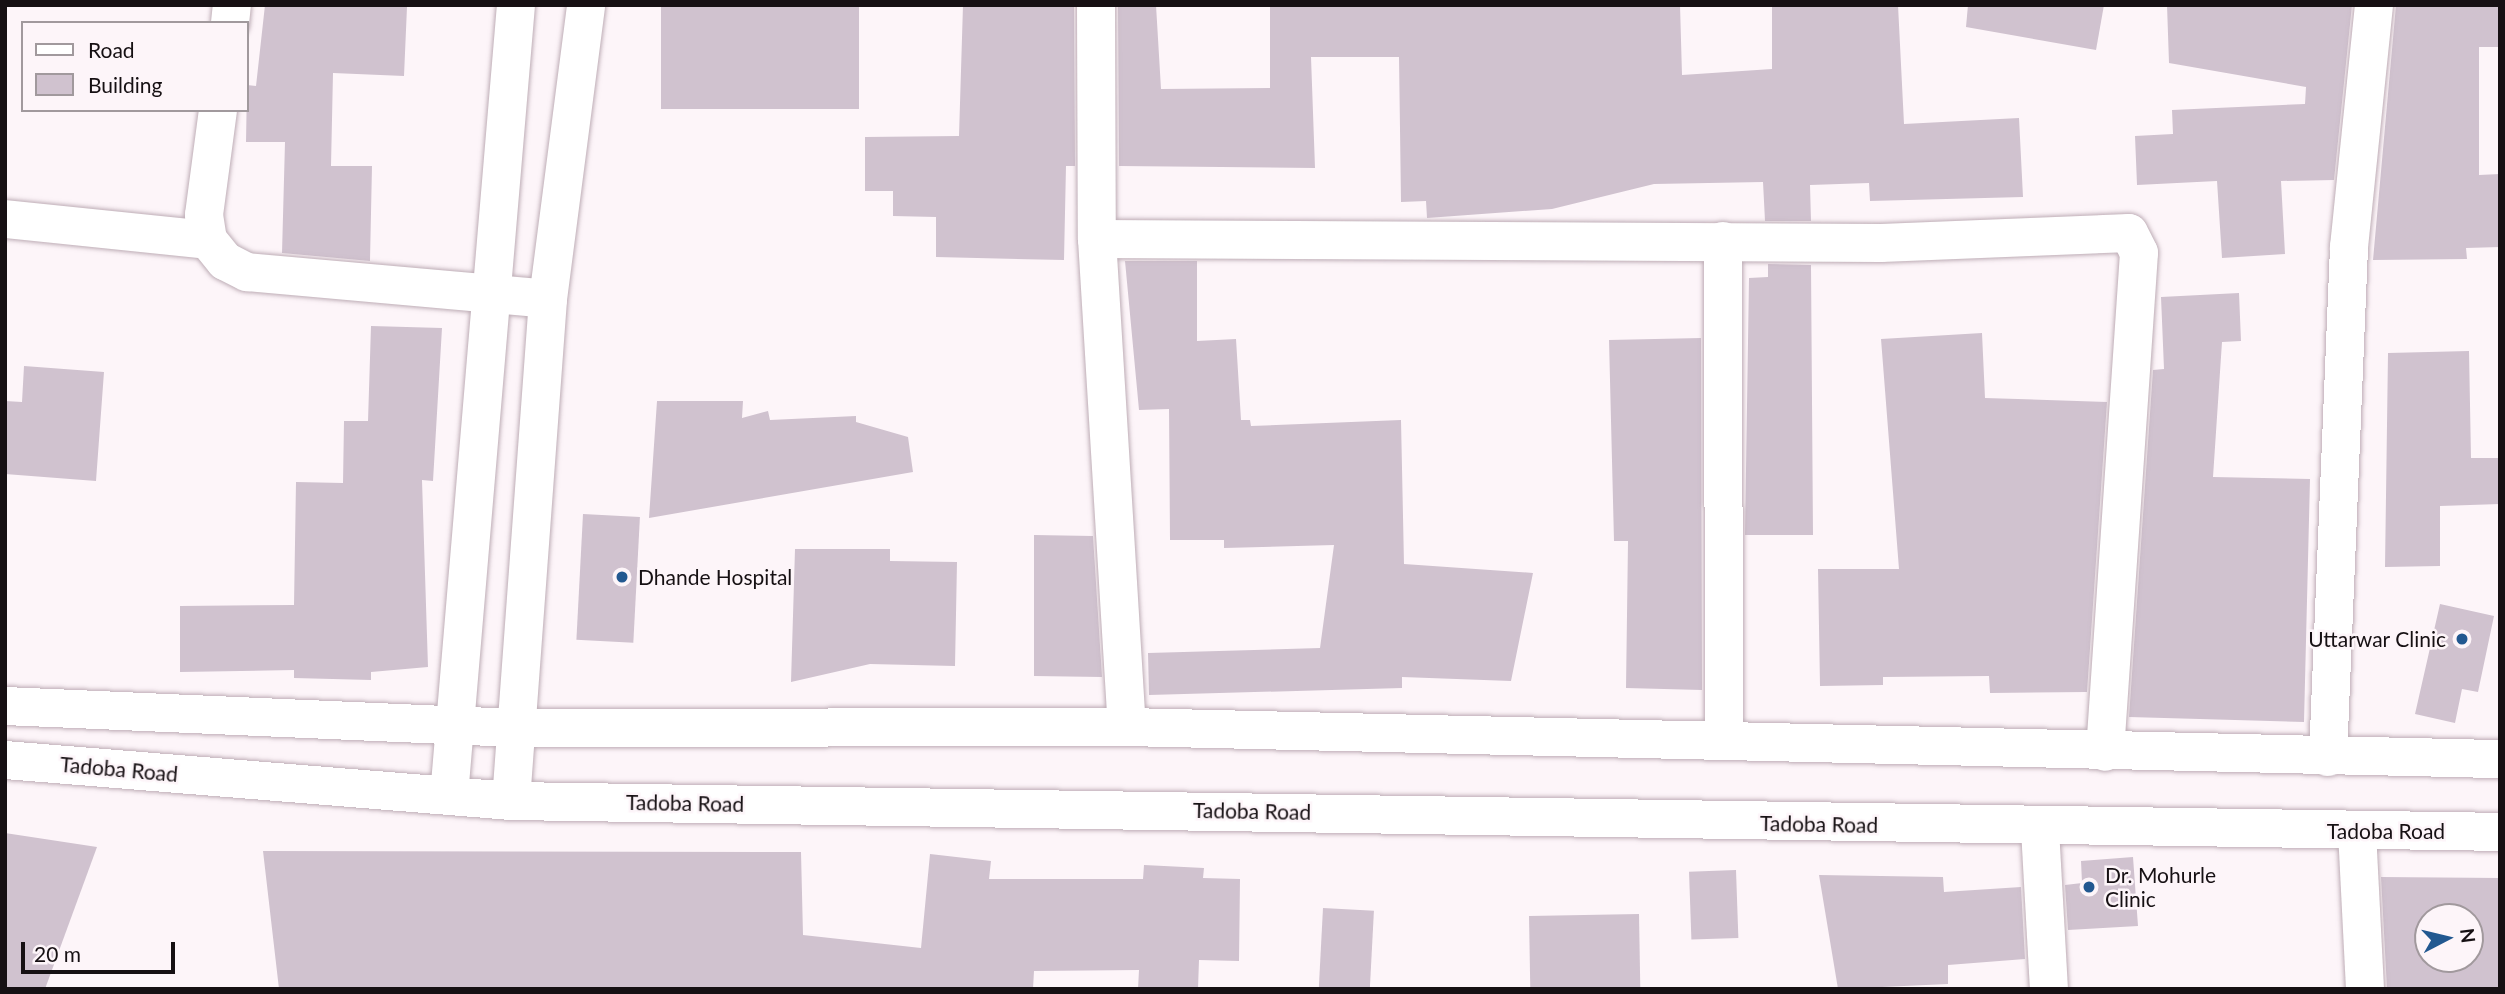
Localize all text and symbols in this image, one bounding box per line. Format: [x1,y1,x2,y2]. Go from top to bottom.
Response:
legend [21,21,248,112]
text: Road [88,37,135,62]
text: Building [88,72,163,97]
place label: Dhande Hospital [638,564,792,590]
marker: Dhande Hospital [612,567,632,587]
place label: Uttarwar Clinic [2308,626,2446,652]
marker: Uttarwar Clinic [2452,629,2472,649]
street label: Tadoba Road [59,751,179,787]
street label: Tadoba Road [626,789,744,817]
street label: Tadoba Road [1193,797,1311,825]
street label: Tadoba Road [1760,810,1878,838]
street label: Tadoba Road [2327,818,2445,844]
place label: Dr. Mohurle Clinic [2105,862,2216,912]
marker: Dr. Mohurle Clinic [2079,877,2099,897]
north arrow [2414,903,2484,973]
text: N [2456,927,2481,944]
scale bar [24,928,178,972]
text: 20 m [34,941,81,966]

